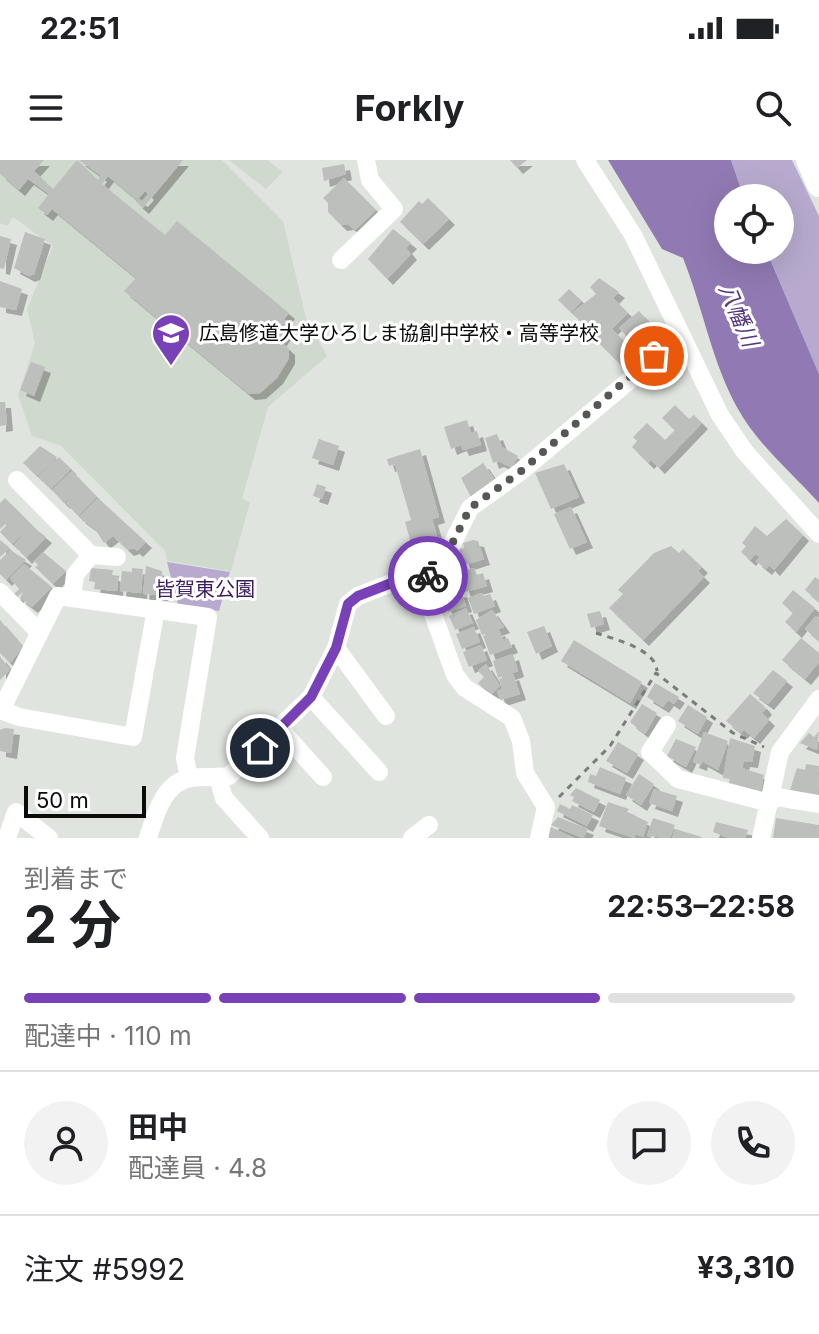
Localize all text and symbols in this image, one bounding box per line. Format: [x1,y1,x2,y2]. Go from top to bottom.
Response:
text: 22:51 [40,10,120,46]
icon: menu [24,86,68,130]
text: Forkly [354,86,465,130]
icon: search [751,86,795,130]
map controls [714,184,794,264]
button: locate [714,184,794,264]
water label: 八幡川 [714,280,765,352]
school or university icon: 広島修道大学ひろしま協創中学校・高等学校 [150,312,192,367]
place label: 広島修道大学ひろしま協創中学校・高等学校 [199,321,599,345]
pin [620,322,688,390]
icon: bag [632,334,676,378]
courier [388,536,468,616]
icon: bike [406,554,450,598]
park label: 皆賀東公園 [155,577,255,601]
pin [226,714,294,782]
icon: home [238,726,282,770]
scale bar [24,782,146,818]
text: 50 m [36,787,89,813]
text: 到着まで [24,863,128,894]
text: 22:53–22:58 [607,888,795,924]
text: 2 分 [24,893,121,956]
text: 配達中 · 110 m [24,1020,192,1051]
button: person [24,1101,108,1185]
button: chat [607,1101,691,1185]
button: phone [711,1101,795,1185]
text: 田中 [128,1109,188,1145]
text: 配達員 · 4.8 [128,1152,267,1183]
text: ¥3,310 [697,1249,795,1285]
text: 注文 #5992 [24,1251,185,1287]

